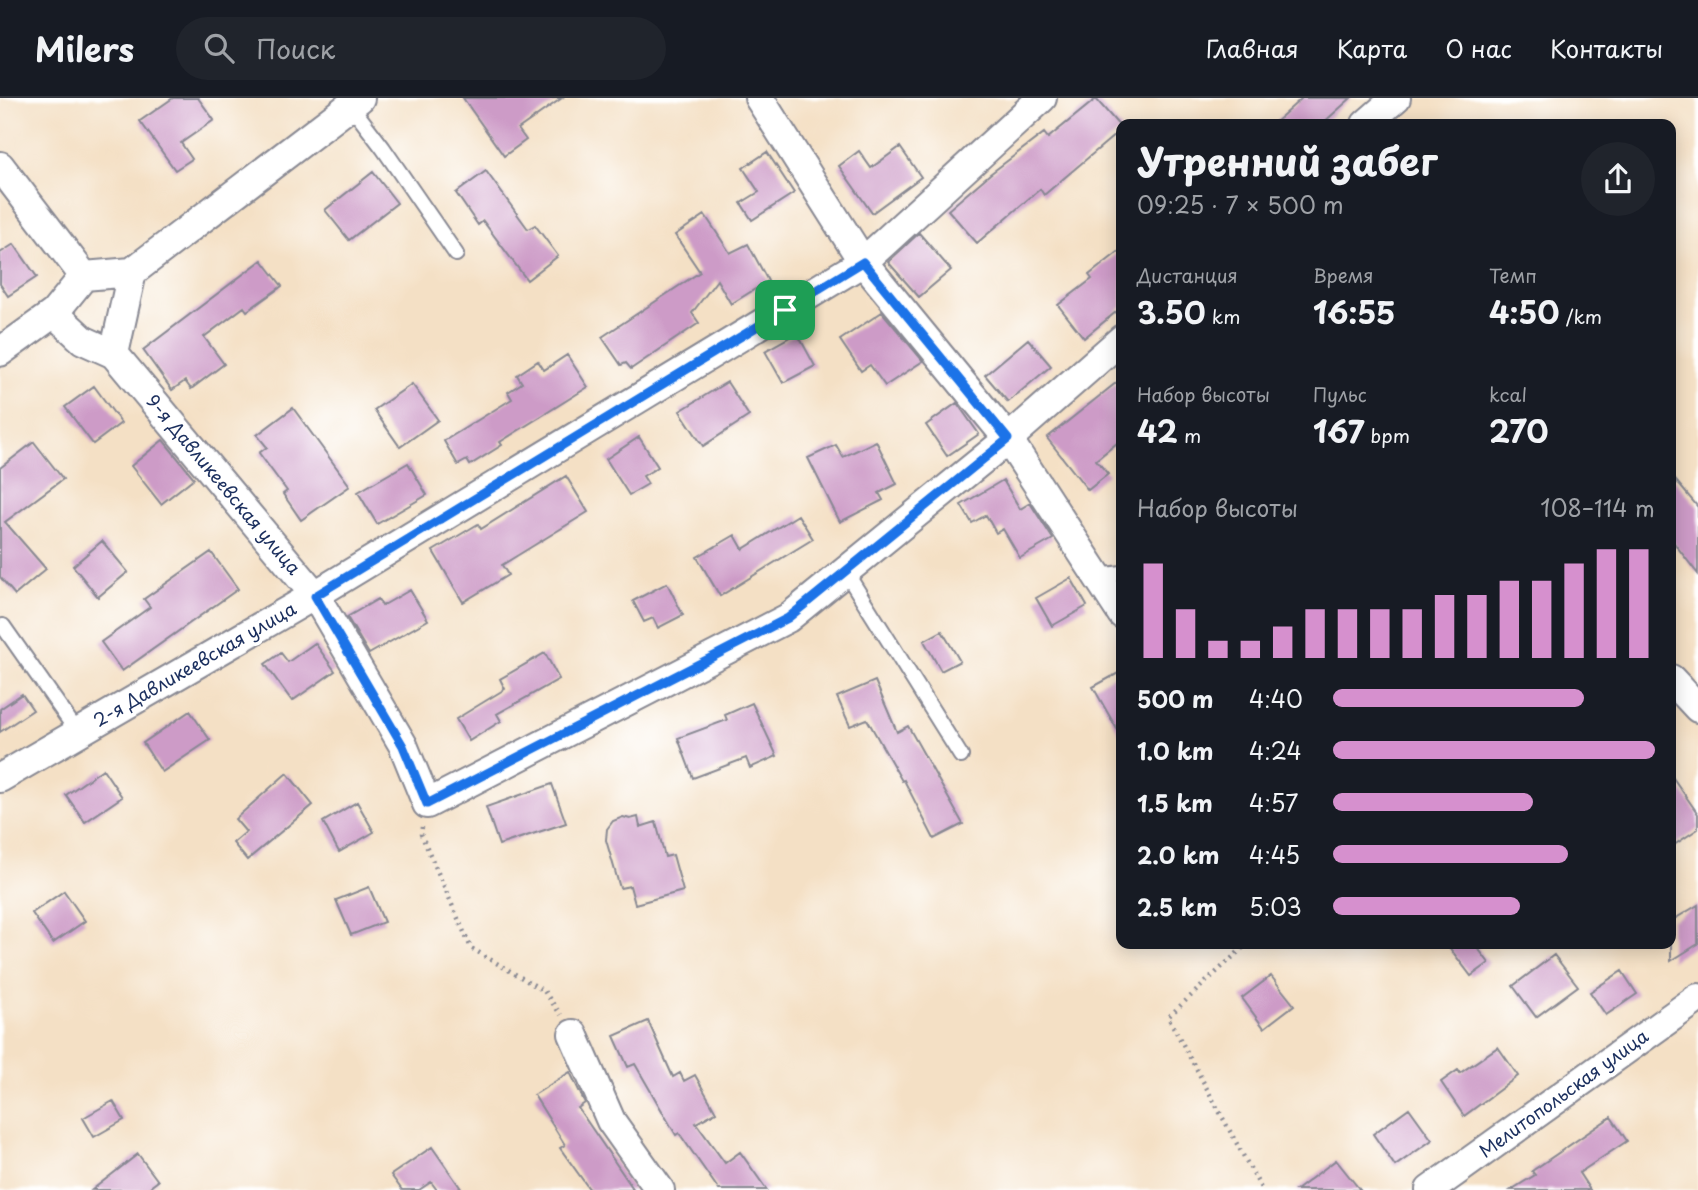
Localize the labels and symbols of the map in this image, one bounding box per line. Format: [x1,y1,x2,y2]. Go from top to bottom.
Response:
pin [755,280,815,340]
street label: 9-я Давликеевская улица [140,388,308,581]
street label: 2-я Давликеевская улица [88,594,301,733]
street label: Мелитопольская улица [1473,1022,1654,1164]

